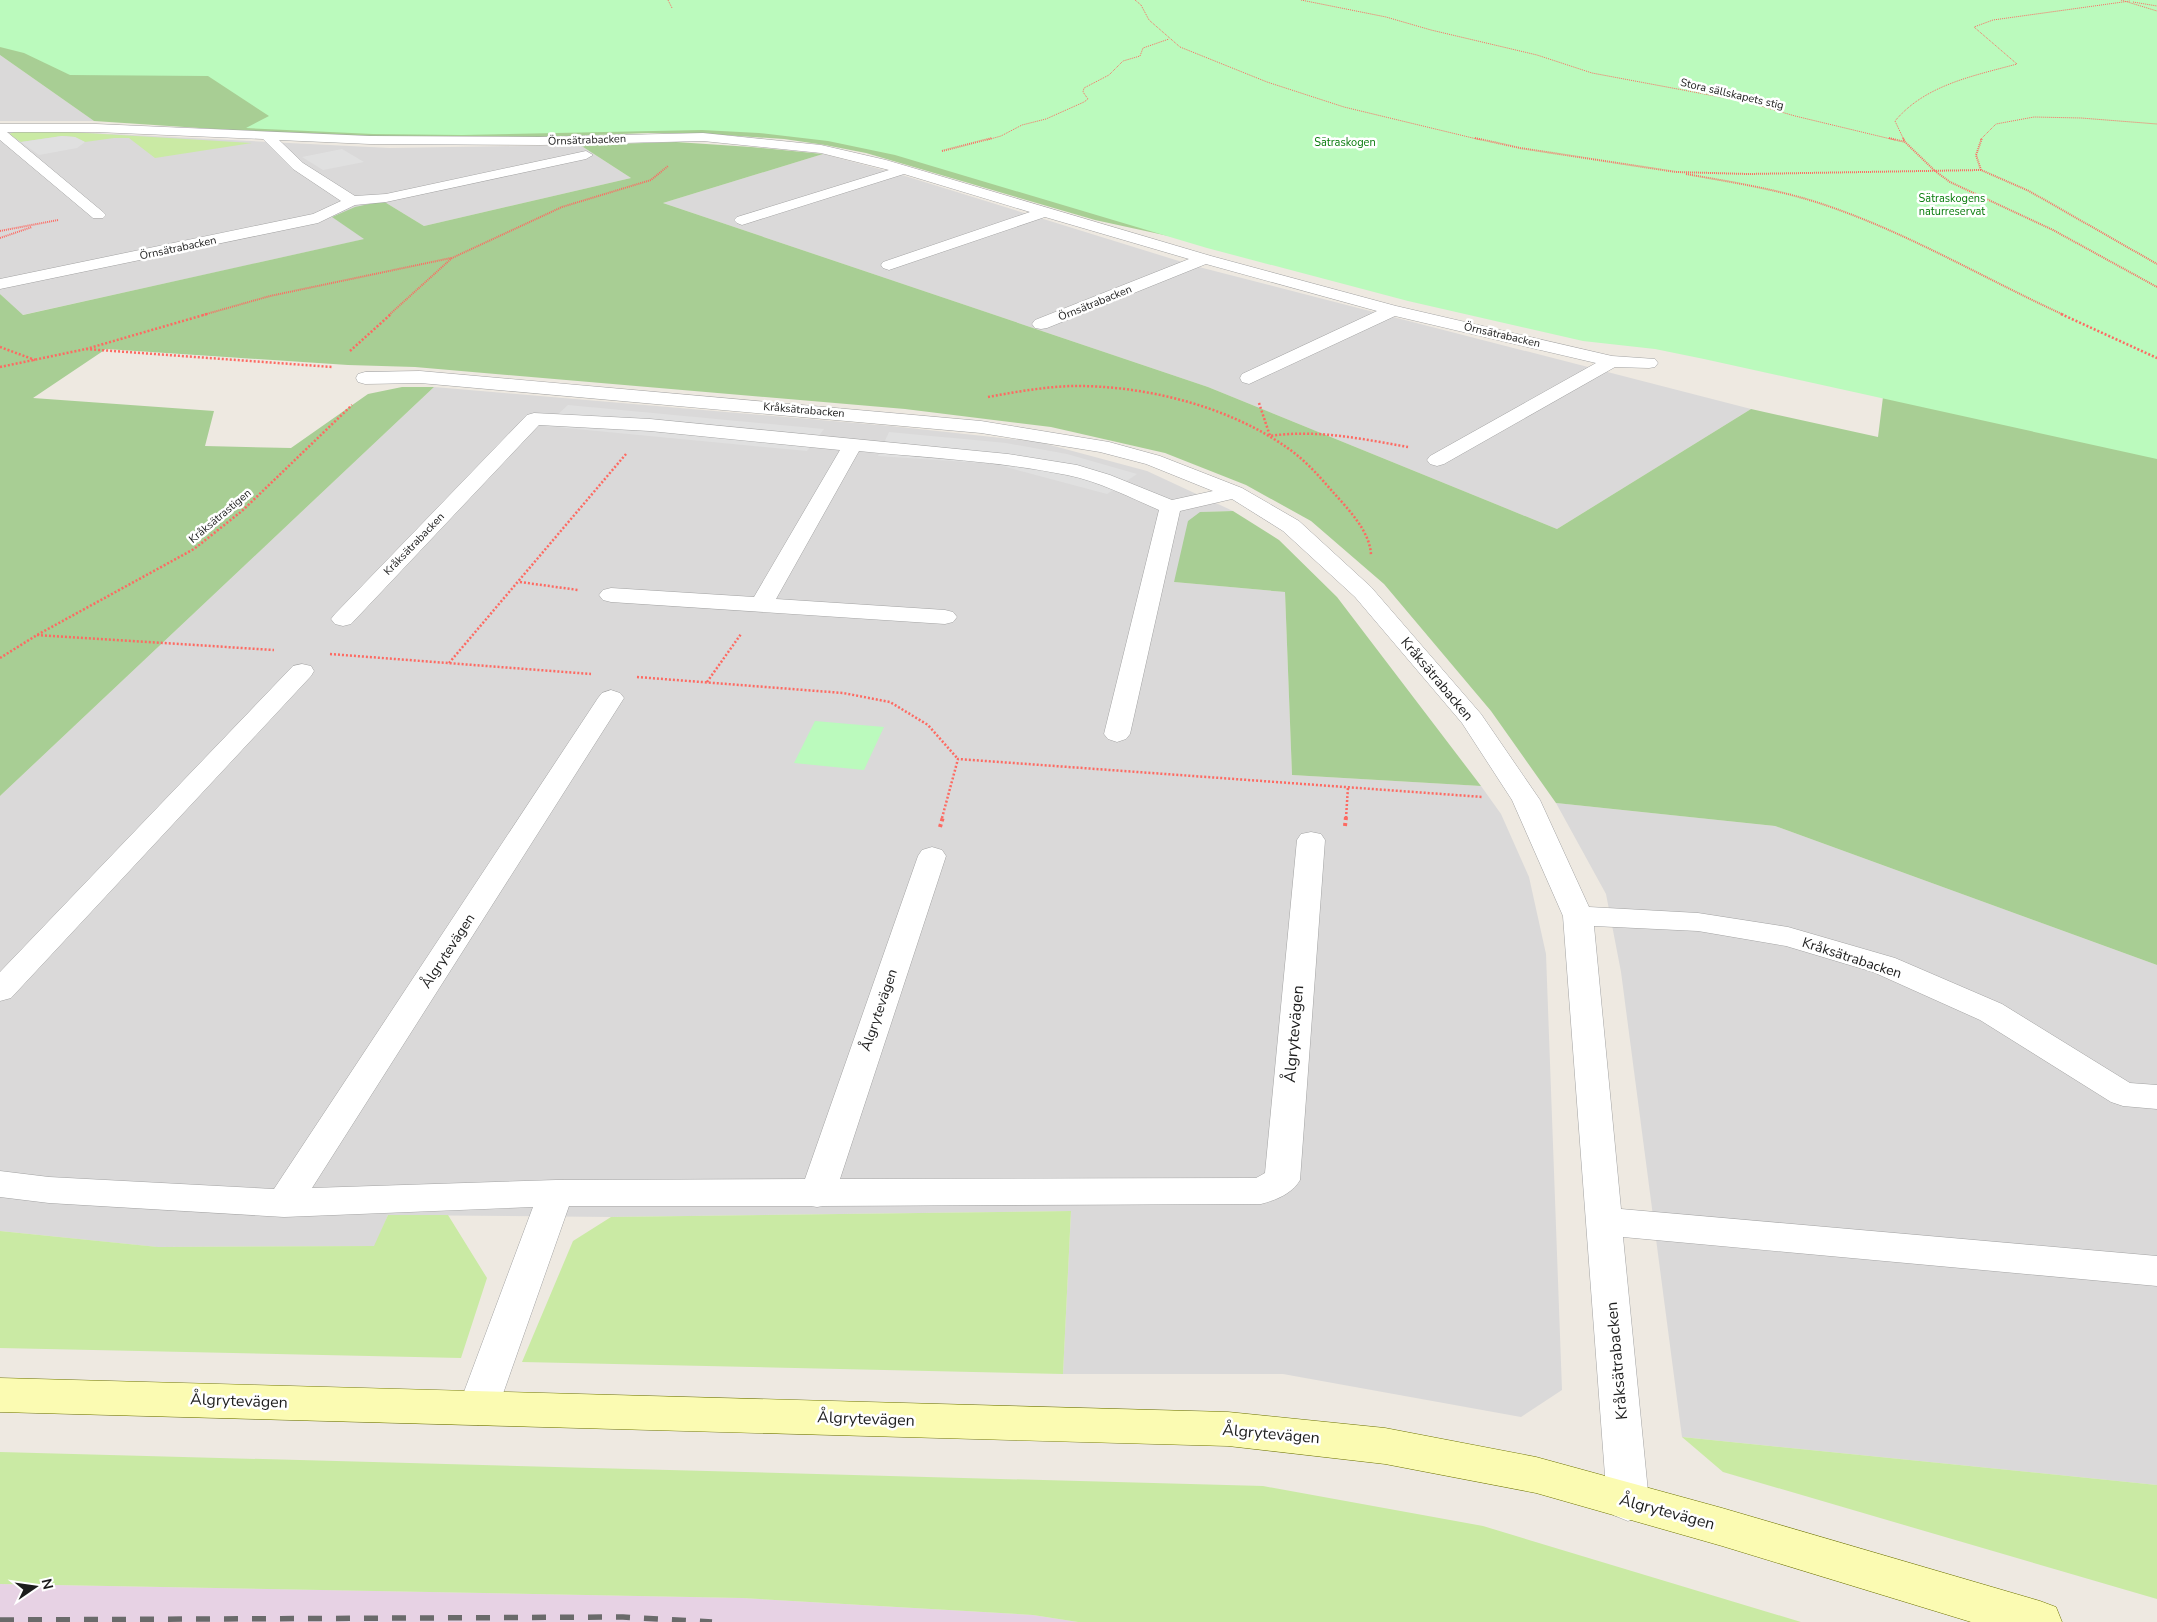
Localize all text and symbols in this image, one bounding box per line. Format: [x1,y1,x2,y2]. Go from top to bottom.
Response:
street label: Stora sällskapets stig [1679,75,1785,113]
street label: Örnsätrabacken [548,131,626,149]
park label: Sätraskogen [1314,135,1376,150]
park label: Sätraskogens naturreservat [1919,191,1985,219]
street label: Örnsätrabacken [138,233,218,263]
street label: Örnsätrabacken [1056,281,1134,325]
street label: Örnsätrabacken [1462,319,1542,351]
street label: Kråksätrabacken [763,399,845,421]
street label: Kråksätrastigen [186,486,254,546]
street label: Kråksätrabacken [380,509,448,579]
street label: Kråksätrabacken [1396,633,1478,725]
street label: Ålgrytevägen [417,910,479,992]
street label: Kråksätrabacken [1800,933,1904,983]
street label: Ålgrytevägen [856,966,902,1054]
street label: Ålgrytevägen [1279,984,1309,1084]
street label: Kråksätrabacken [1601,1301,1633,1421]
street label: Ålgrytevägen [190,1388,288,1414]
street label: Ålgrytevägen [817,1406,915,1432]
street label: Ålgrytevägen [1221,1419,1321,1449]
street label: Ålgrytevägen [1617,1489,1717,1535]
north arrow [10,1562,60,1612]
text: N [37,1577,58,1591]

